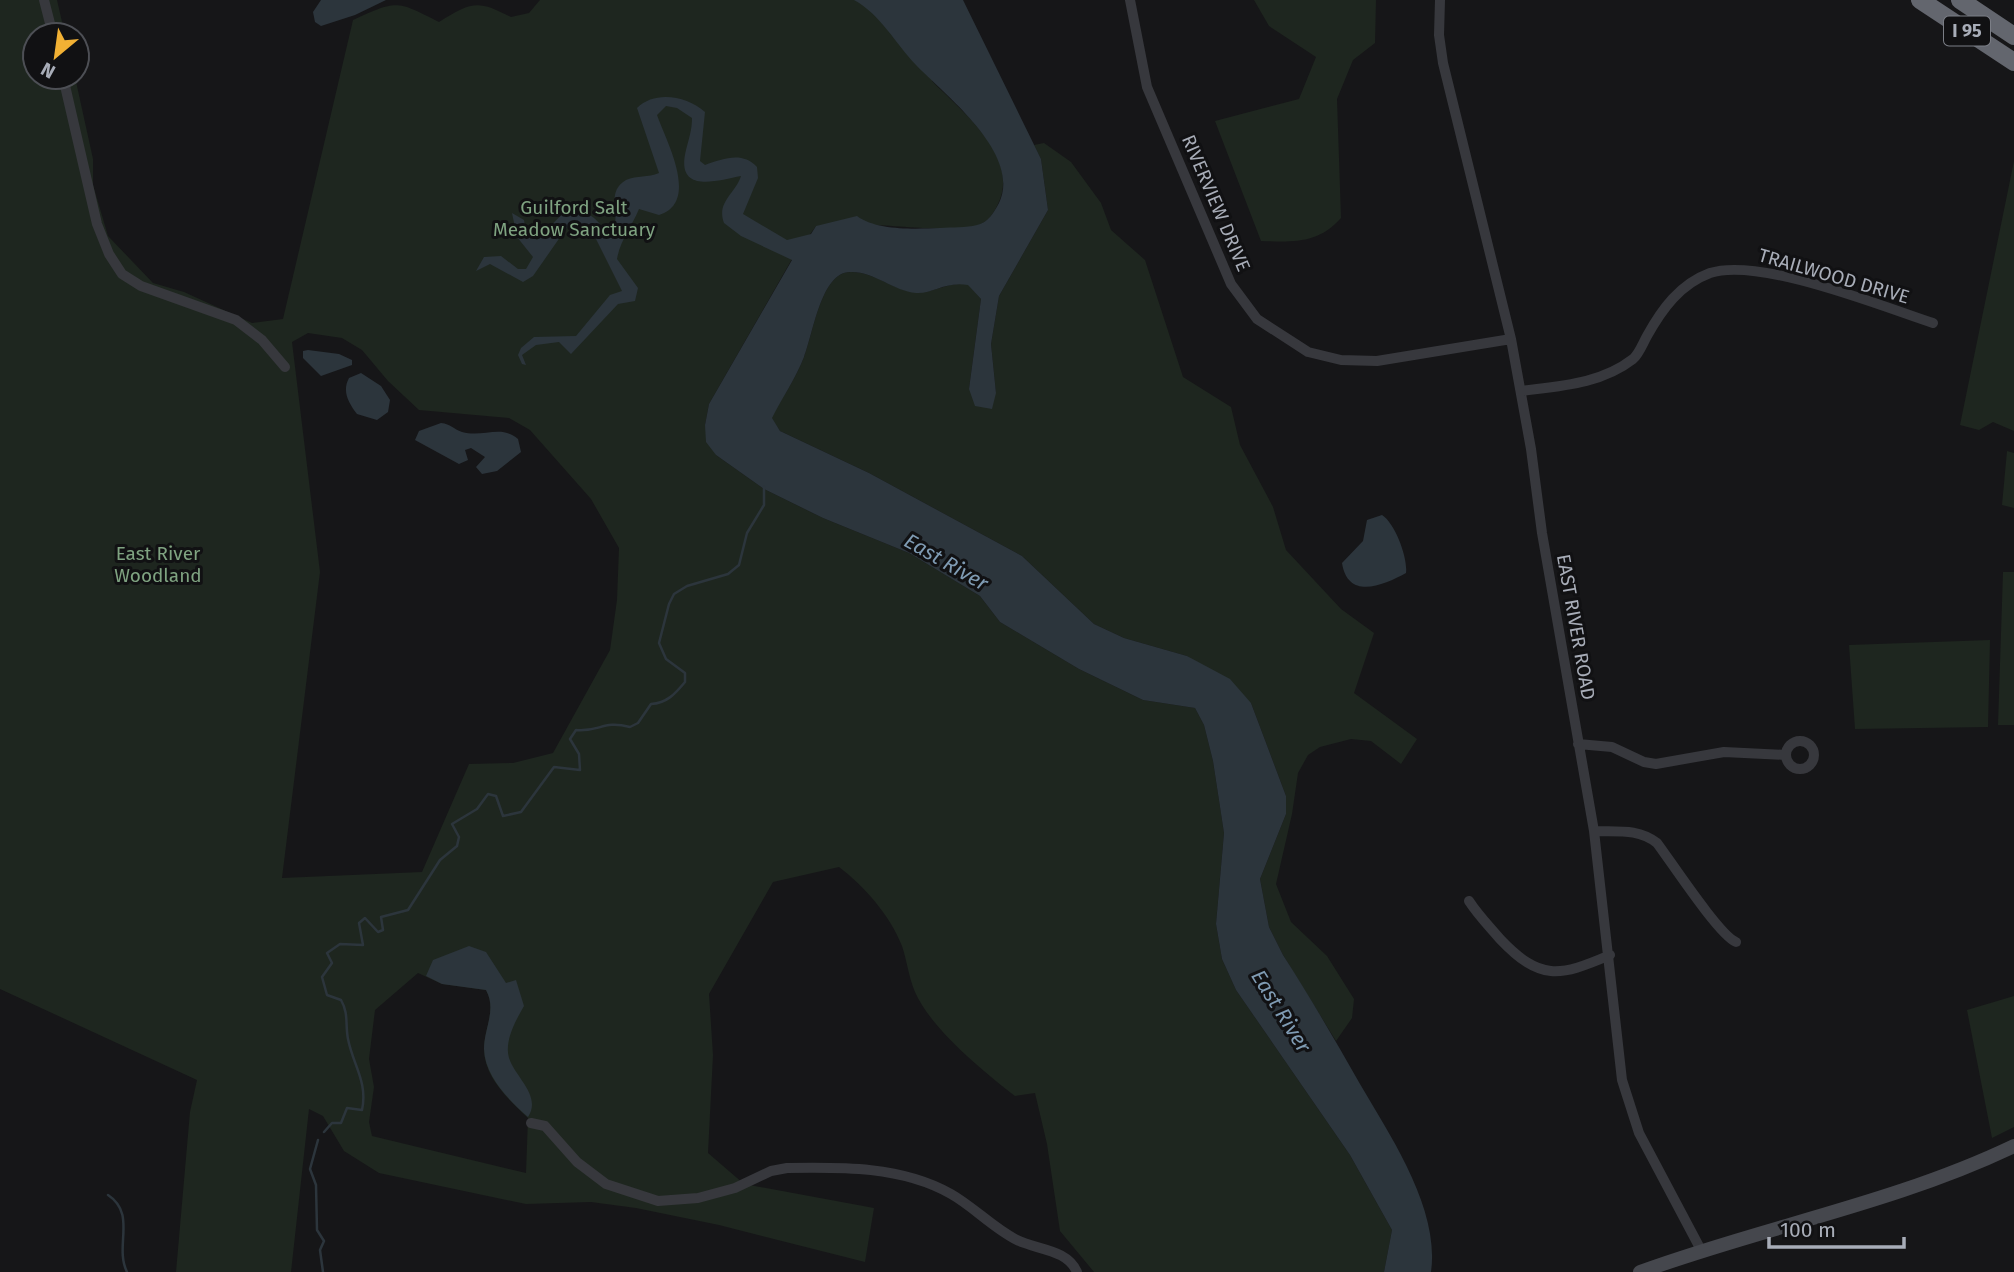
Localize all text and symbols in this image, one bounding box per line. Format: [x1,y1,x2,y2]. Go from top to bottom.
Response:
road number: I 95 [1944,16,1990,46]
north arrow [21,21,91,91]
text: N [37,57,59,84]
street label: RIVERVIEW DRIVE [1177,131,1255,275]
park label: Guilford Salt Meadow Sanctuary [493,196,656,241]
street label: TRAILWOOD DRIVE [1756,243,1912,309]
water label: East River [899,528,993,597]
park label: East River Woodland [114,542,202,587]
street label: EAST RIVER ROAD [1552,552,1600,702]
water label: East River [1245,965,1317,1058]
scale bar [1769,1206,1904,1250]
text: 100 m [1780,1217,1836,1243]

